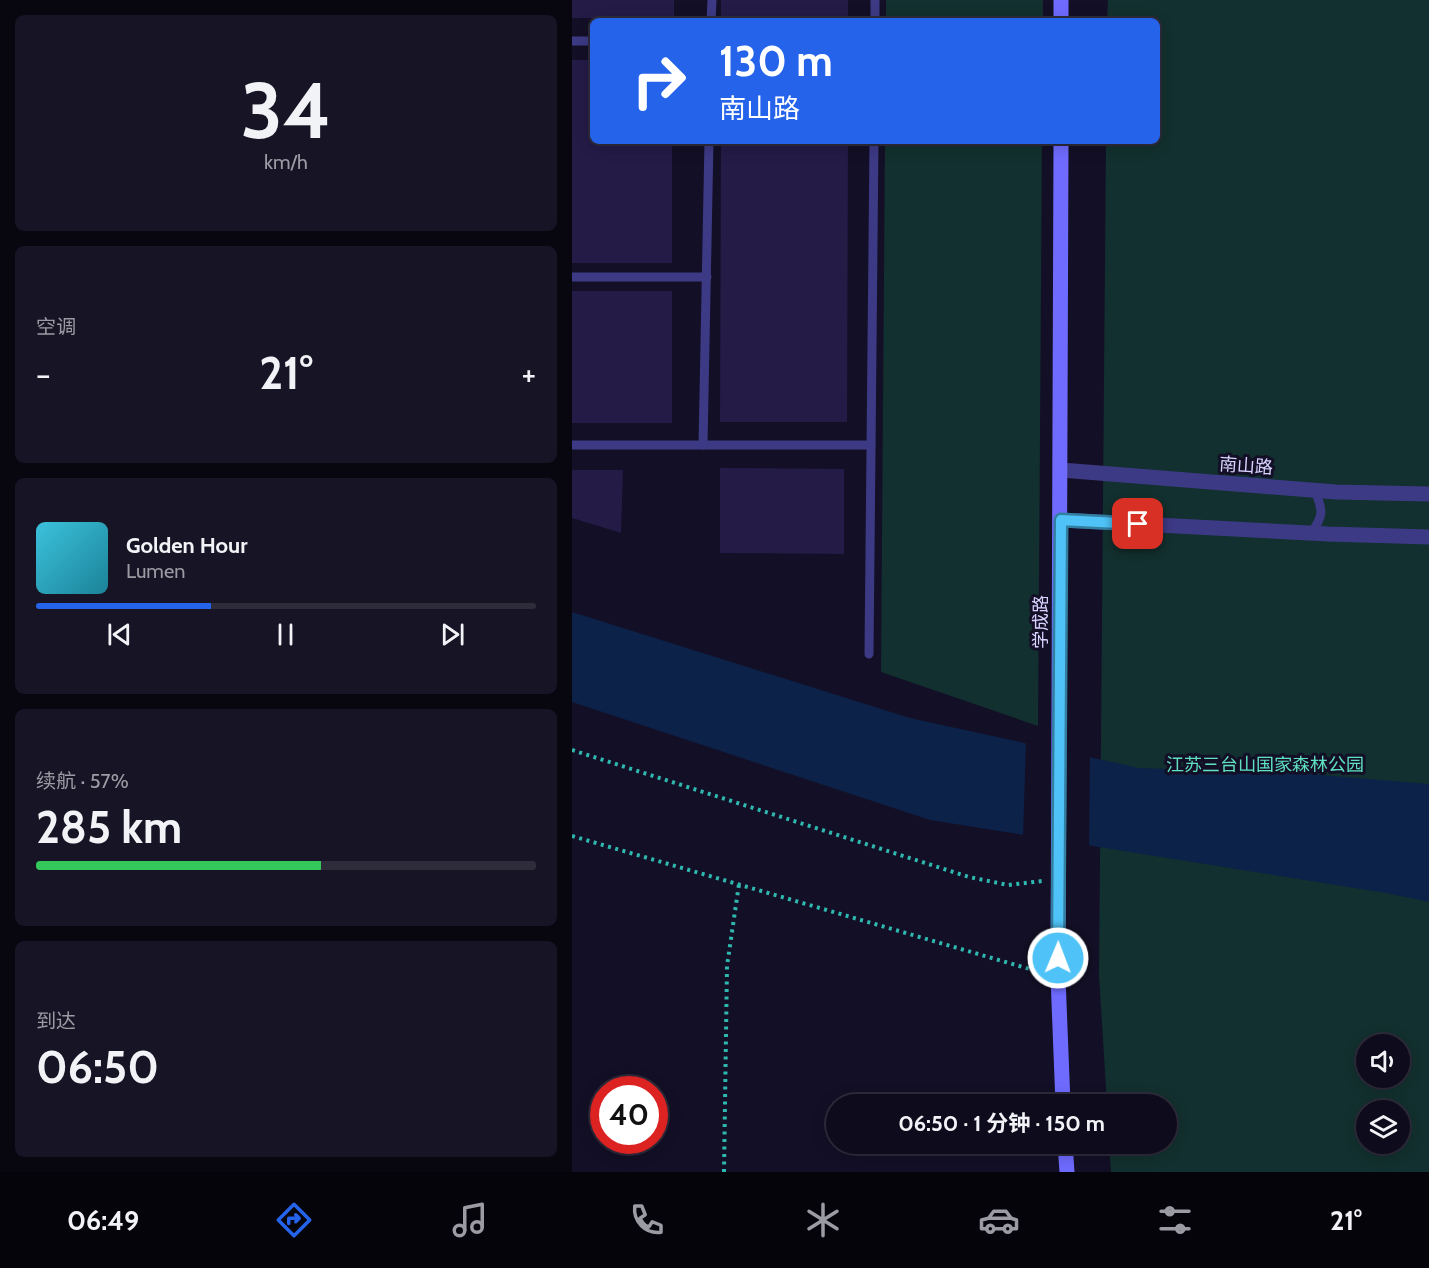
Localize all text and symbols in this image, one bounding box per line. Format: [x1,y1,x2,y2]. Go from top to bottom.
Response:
text: 130 m [719,35,833,87]
icon: right [620,42,698,120]
text: 34 [241,63,331,158]
text: 南山路 [719,92,800,125]
text: km/h [264,150,308,174]
text: 空调 [36,315,76,339]
text: 21° [259,346,313,400]
text: − [36,354,51,394]
text: + [521,354,536,394]
street label: 南山路 [1218,453,1274,479]
pin [1112,498,1163,549]
icon: arrive [1121,507,1154,540]
text: Golden Hour [126,532,247,559]
text: Lumen [126,559,185,583]
street label: 学成路 [1030,595,1052,649]
icon: previous [103,618,136,651]
icon: pause [269,618,302,651]
icon: next [436,618,469,651]
park label: 江苏三台山国家森林公园 [1166,754,1364,776]
text: 续航 · 57% [36,769,129,793]
text: 285 km [36,800,182,854]
position arrow [1026,926,1090,990]
text: 到达 [36,1009,76,1033]
map controls [1356,1034,1410,1154]
button: sound [1356,1034,1410,1088]
text: 06:50 [36,1040,159,1094]
speed limit sign: 40 [590,1076,668,1154]
button: layers [1356,1100,1410,1154]
text: 06:50 · 1 分钟 · 150 m [898,1110,1105,1137]
icon: directions [273,1199,315,1241]
icon: music [449,1199,491,1241]
icon: phone [626,1199,668,1241]
icon: climate [802,1199,844,1241]
icon: car [978,1199,1020,1241]
icon: filters [1154,1199,1196,1241]
text: 06:49 [67,1204,139,1237]
text: 21° [1330,1204,1362,1237]

